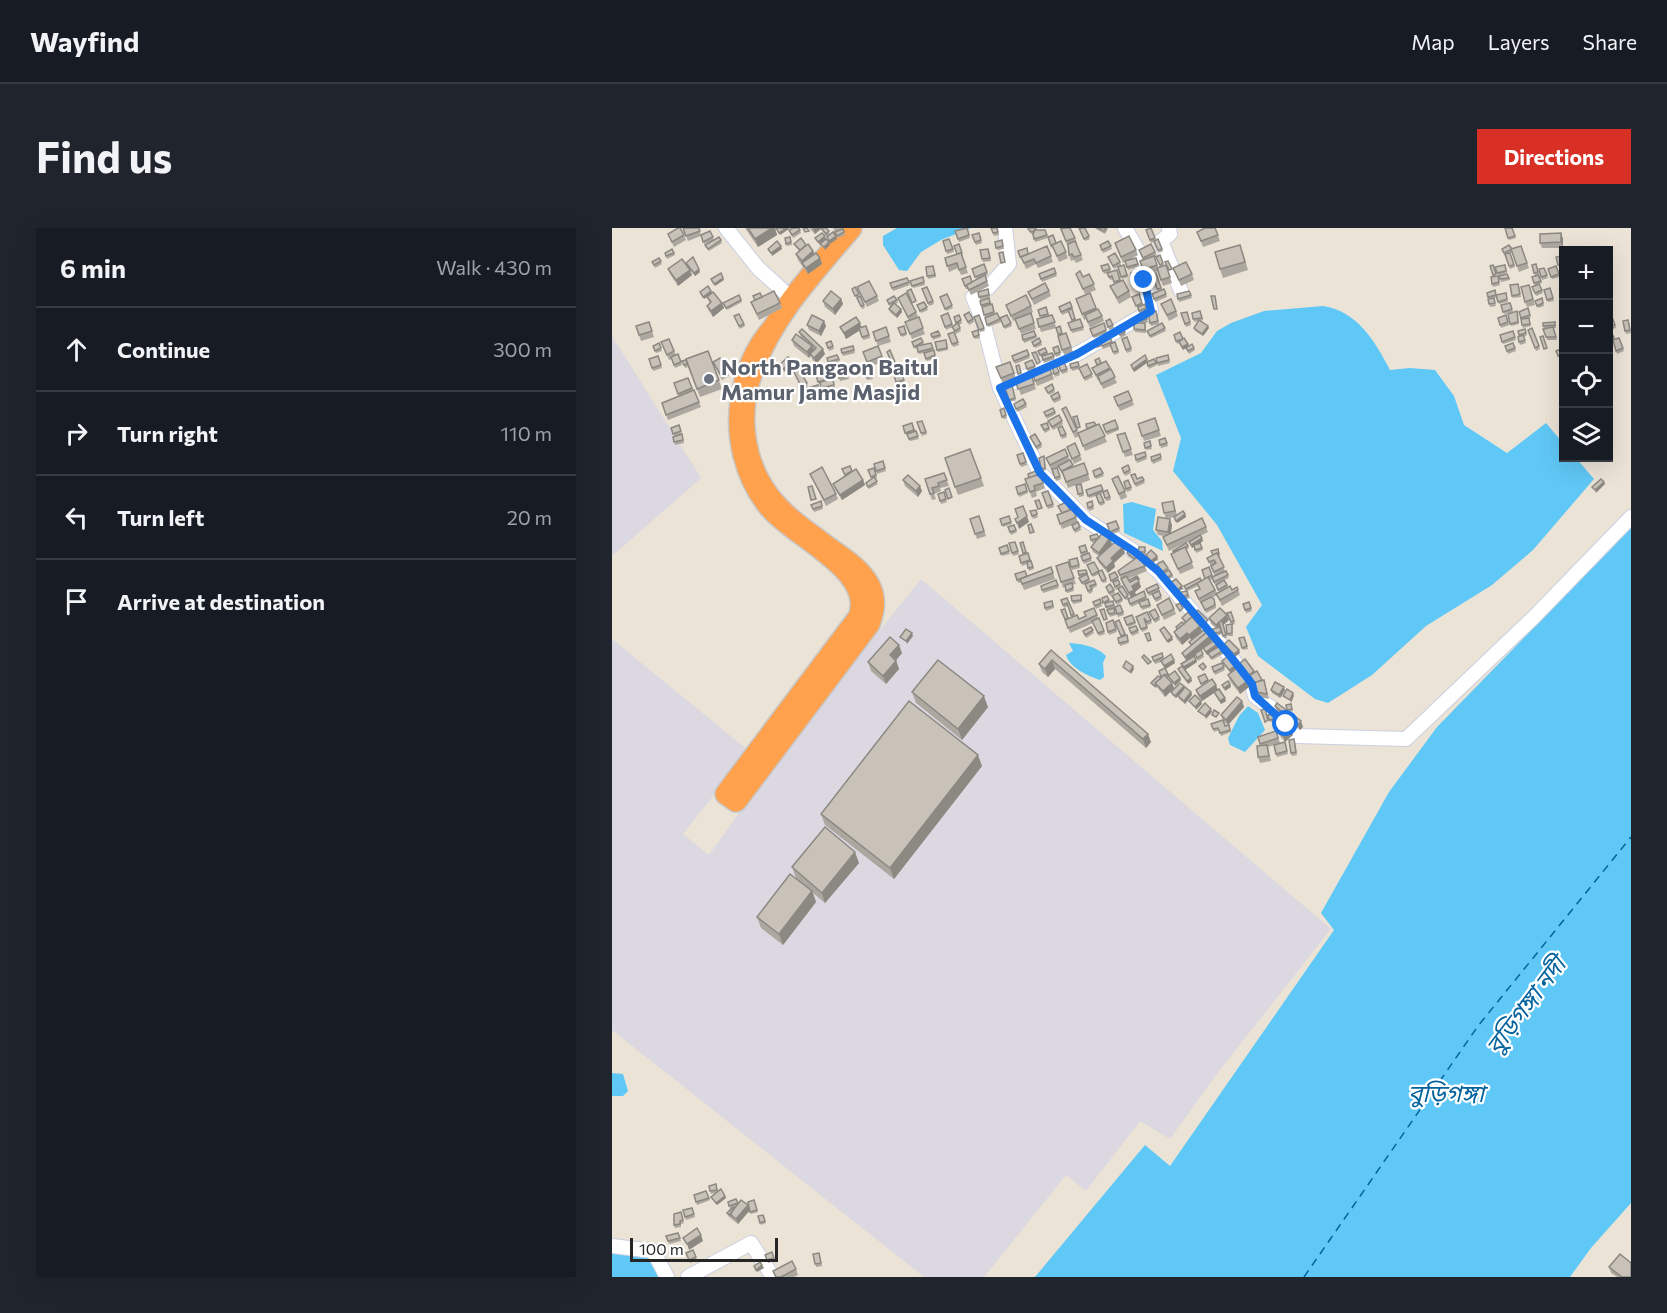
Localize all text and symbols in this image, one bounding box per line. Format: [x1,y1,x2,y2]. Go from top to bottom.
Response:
text: Wayfind [30,24,139,58]
text: Map [1411,29,1455,54]
text: Layers [1488,29,1550,54]
text: Share [1583,29,1637,54]
button: Directions [1477,129,1631,184]
text: Find us [36,130,172,182]
map controls [1559,246,1613,462]
button: + [1559,246,1613,300]
text: 6 min [60,252,126,283]
text: Walk · 430 m [436,255,552,279]
route end [1130,266,1156,292]
button: − [1559,300,1613,354]
icon: ahead [60,333,93,366]
text: Continue [117,336,210,363]
text: 300 m [493,337,552,361]
place label: North Pangaon Baitul Mamur Jame Masjid [721,353,938,405]
button: locate [1559,354,1613,408]
marker: North Pangaon Baitul Mamur Jame Masjid [702,372,716,386]
button: layers [1559,408,1613,462]
icon: right [60,417,93,450]
text: Turn right [117,420,218,447]
text: 110 m [501,421,552,445]
icon: left [60,501,93,534]
text: Turn left [117,504,204,531]
text: 20 m [507,505,552,529]
icon: arrive [60,585,93,618]
text: Arrive at destination [117,588,325,615]
route start [1272,710,1298,736]
water label: বুড়িগঙ্গা নদী [1479,947,1575,1060]
water label: বুড়িগঙ্গা [1408,1078,1489,1108]
scale bar [630,1235,778,1262]
text: 100 m [639,1239,684,1258]

